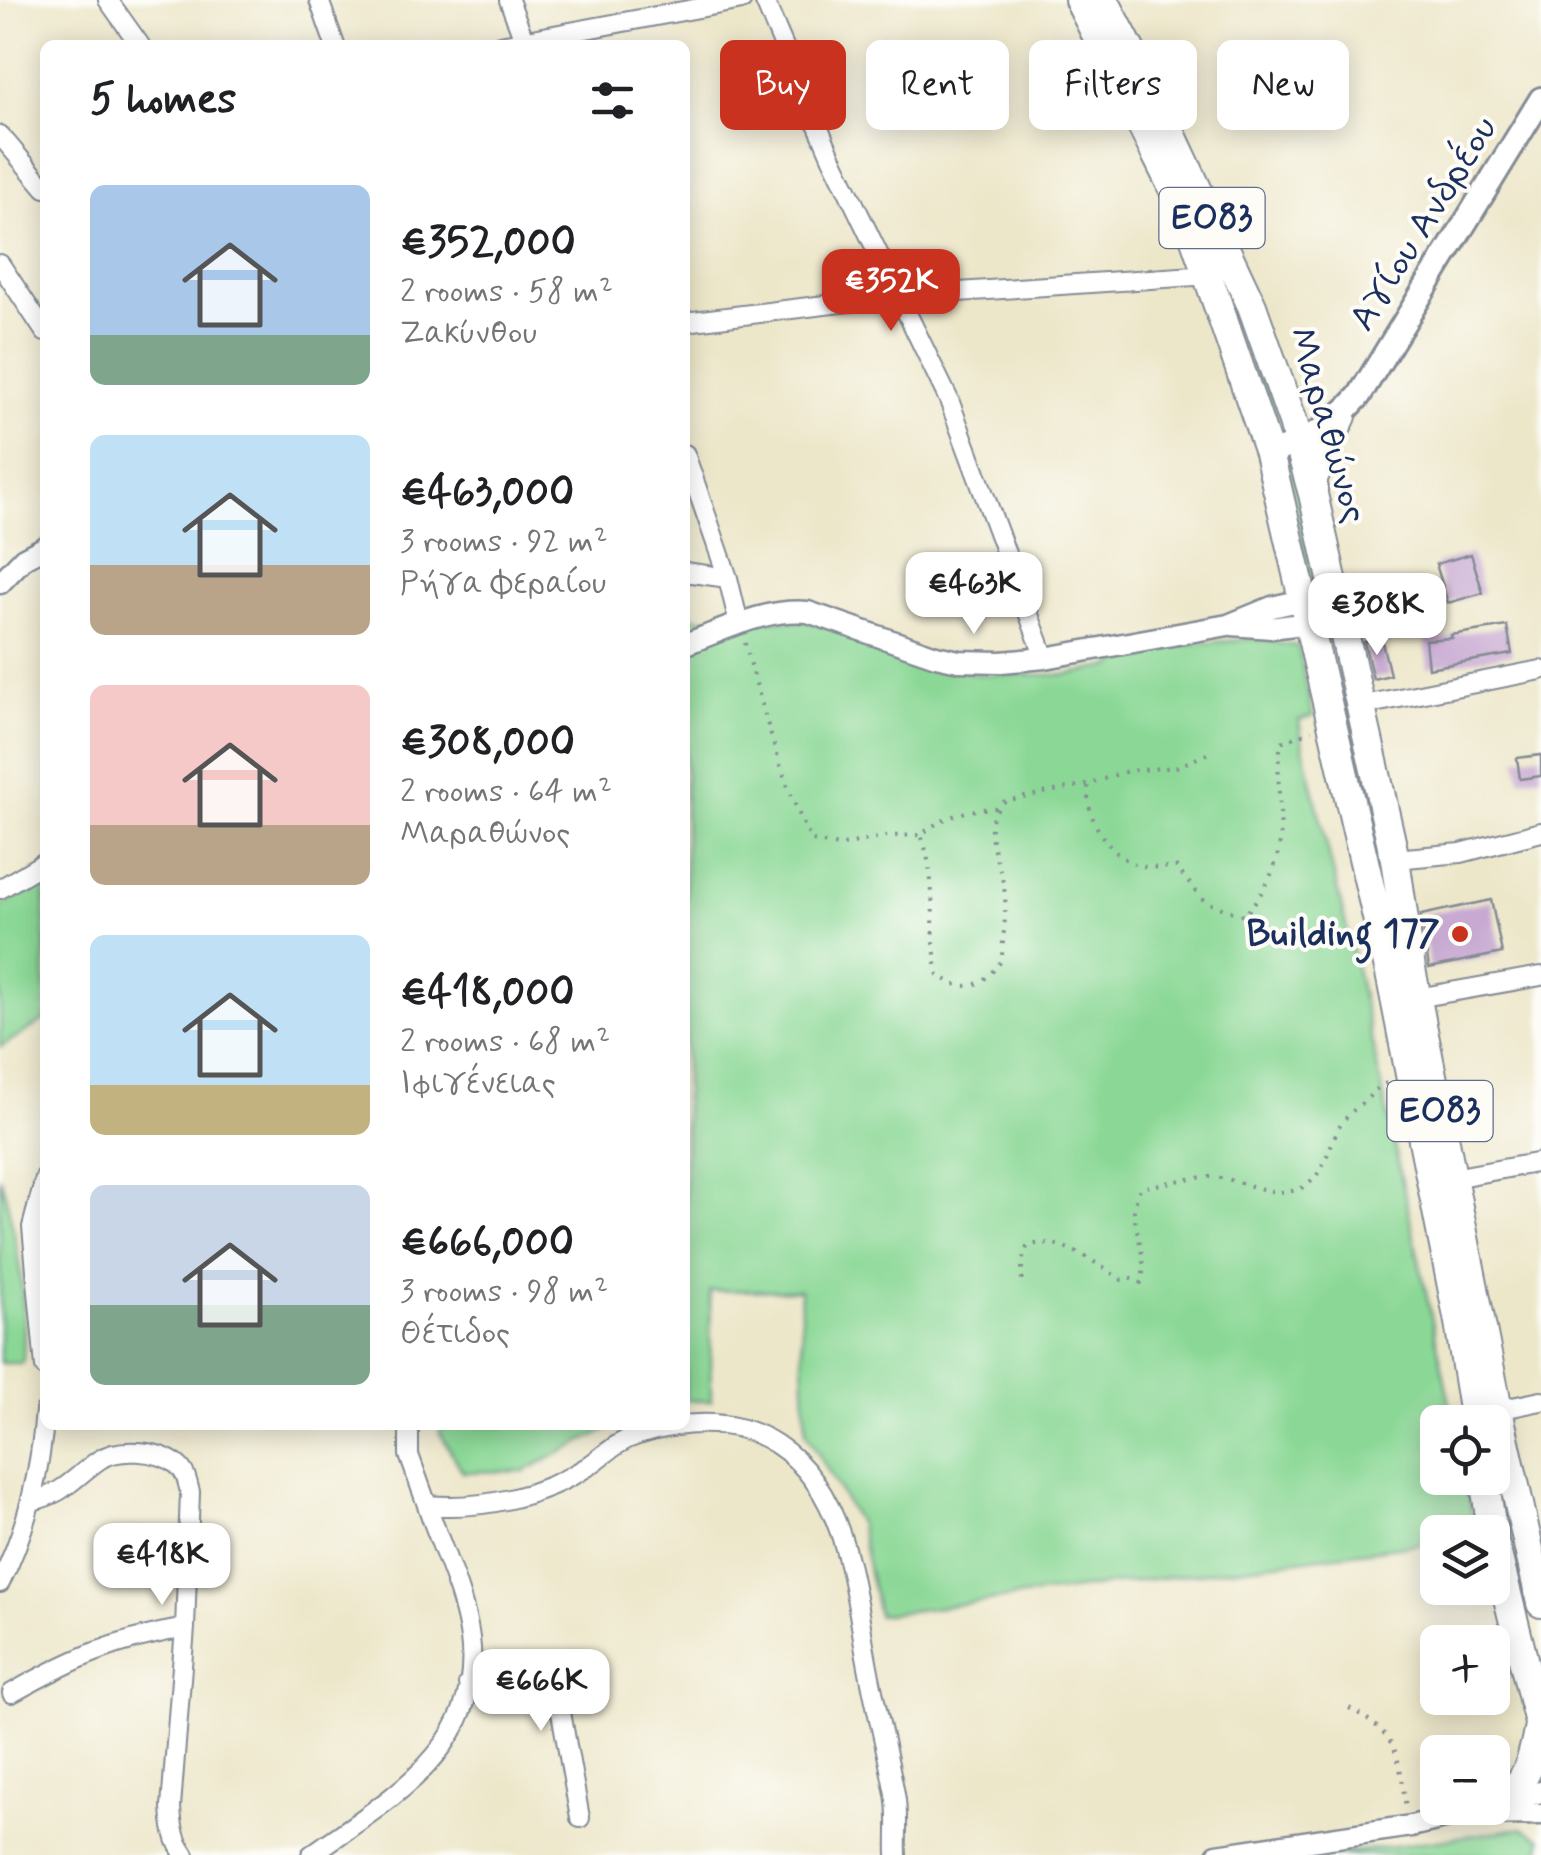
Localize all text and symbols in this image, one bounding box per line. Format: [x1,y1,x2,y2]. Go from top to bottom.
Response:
chip: Buy [720,40,846,130]
chip: Rent [866,40,1009,130]
chip: Filters [1029,40,1197,130]
chip: New [1217,40,1349,130]
text: 5 homes [90,73,236,128]
icon: filters [585,73,640,128]
street label: Αγίου Ανδρέου [1338,107,1509,341]
road number: ΕΟ83 [1160,188,1264,248]
text: €352,000 [400,216,576,271]
icon: home [170,225,290,345]
pin: €352K [821,249,961,334]
text: €352K [844,260,938,302]
text: 2 rooms · 58 m² [400,271,613,313]
text: Ζακύνθου [400,313,537,355]
street label: Μαραθώνος [1276,321,1378,529]
text: €463,000 [400,466,574,521]
icon: home [170,475,290,595]
text: 3 rooms · 92 m² [400,521,608,563]
pin: €463K [904,552,1044,637]
text: Ρήγα Φεραίου [400,563,606,605]
text: €463K [928,563,1020,605]
pin: €308K [1307,573,1447,658]
text: €308K [1330,584,1424,626]
text: €308,000 [400,716,575,771]
icon: home [170,725,290,845]
text: 2 rooms · 64 m² [400,771,612,813]
text: Μαραθώνος [400,813,570,855]
place label: Building 177 [1247,910,1440,964]
marker: Building 177 [1449,923,1471,945]
text: €418,000 [400,966,575,1021]
icon: home [170,975,290,1095]
text: 2 rooms · 68 m² [400,1021,610,1063]
text: Ιφιγένειας [400,1063,556,1105]
road number: ΕΟ83 [1388,1081,1492,1141]
text: €666,000 [400,1216,574,1271]
icon: home [170,1225,290,1345]
text: 3 rooms · 98 m² [400,1271,608,1313]
text: Θέτιδος [400,1313,510,1355]
map controls [1420,1405,1510,1825]
button: locate [1420,1405,1510,1495]
button: layers [1420,1515,1510,1605]
pin: €418K [92,1523,232,1608]
text: €418K [115,1534,209,1576]
button: + [1420,1625,1510,1715]
pin: €666K [471,1649,611,1734]
text: €666K [495,1660,587,1702]
button: − [1420,1735,1510,1825]

